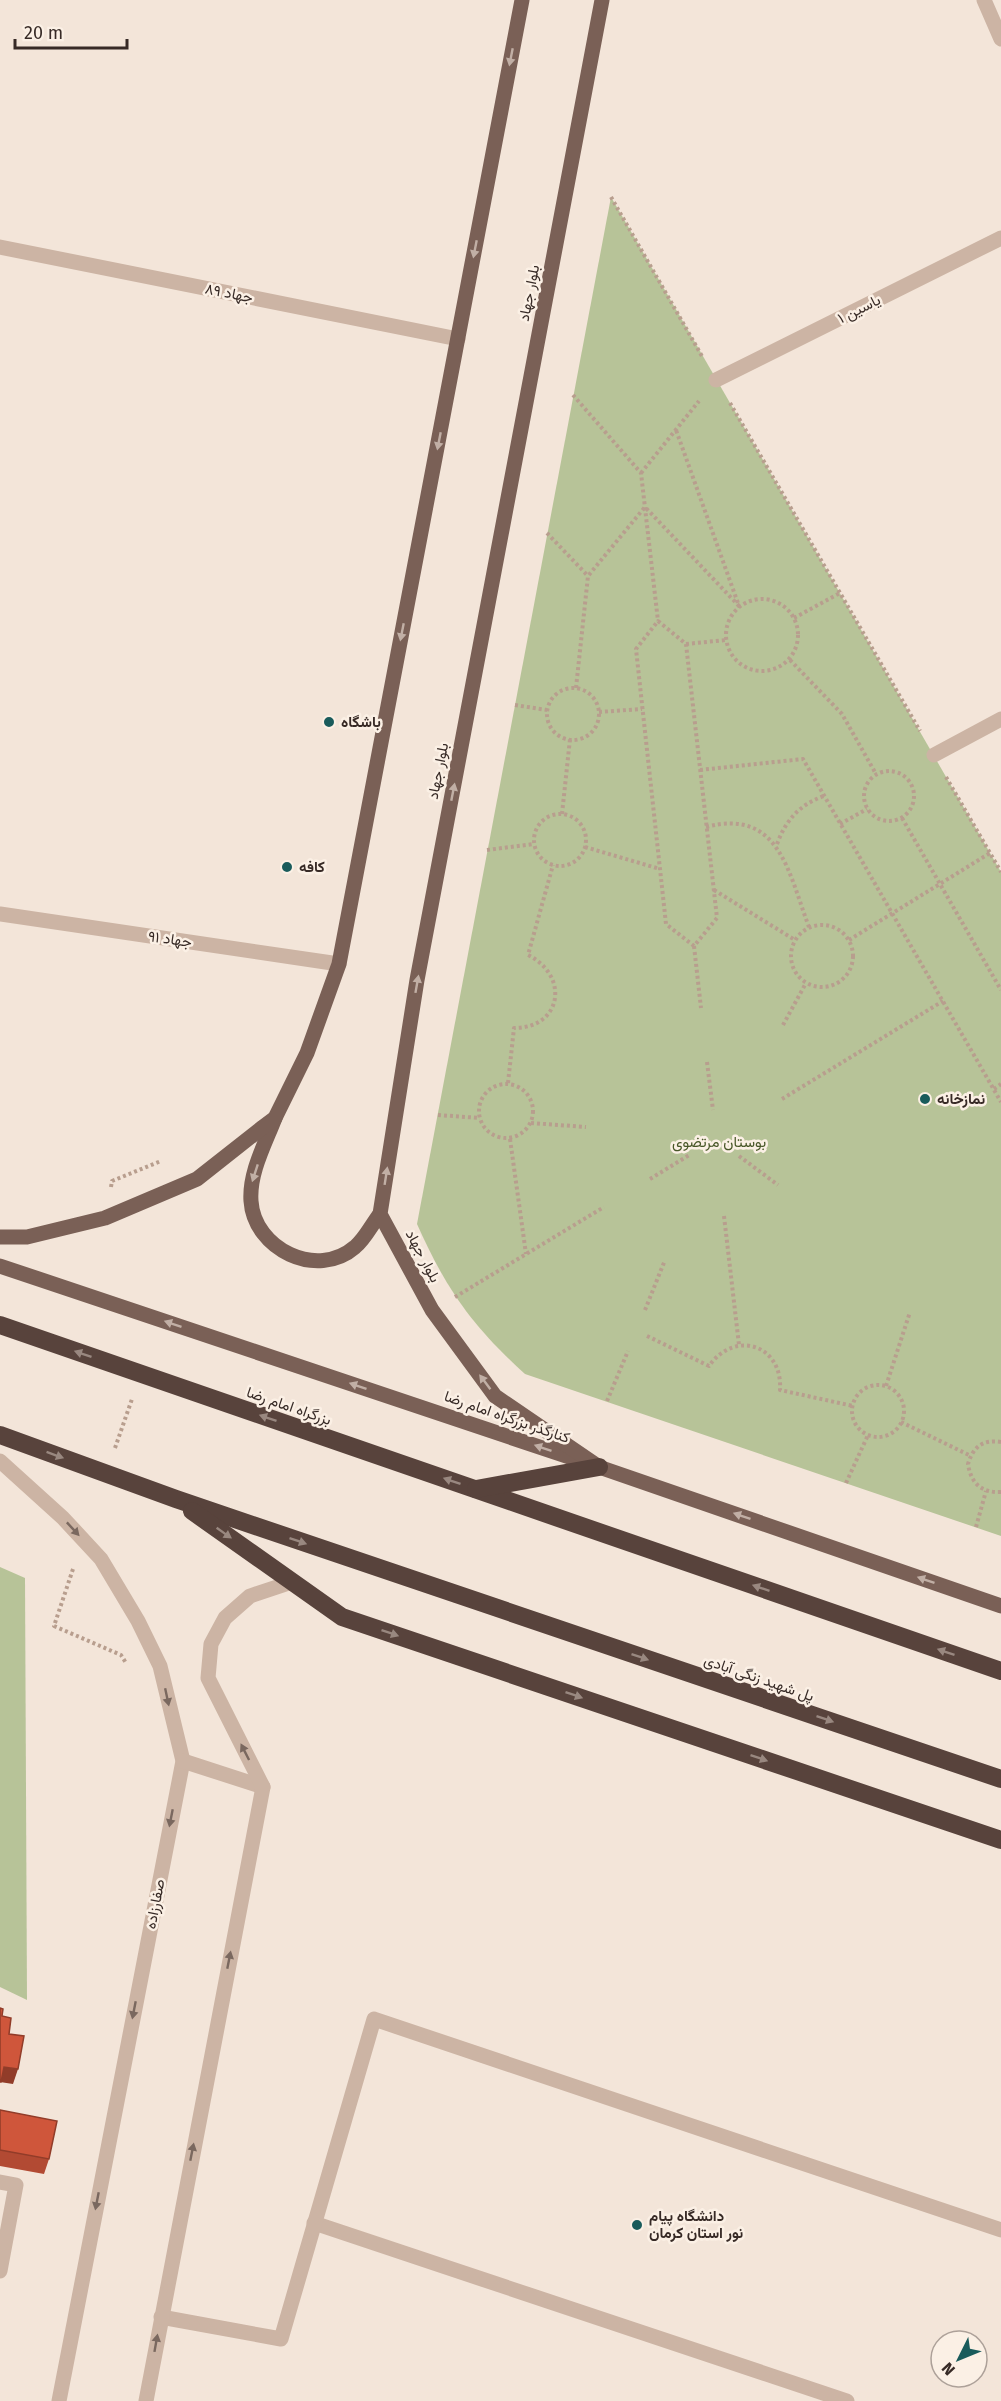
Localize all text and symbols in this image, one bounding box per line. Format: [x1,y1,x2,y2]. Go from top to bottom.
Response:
scale bar [15,12,128,50]
text: 20 m [24,22,63,44]
one-way arrow [506,48,515,67]
one-way arrow [470,240,479,259]
street label: بلوار جهاد [515,263,543,323]
street label: جهاد ۸۹ [203,280,255,306]
street label: یاسین ۱ [835,291,884,328]
one-way arrow [434,431,443,450]
one-way arrow [398,623,407,642]
place label: باشگاه [341,713,381,731]
marker: باشگاه [322,715,336,729]
street label: بلوار جهاد [424,741,452,801]
one-way arrow [449,782,458,801]
place label: کافه [299,858,325,876]
marker: کافه [280,860,294,874]
street label: جهاد ۹۱ [147,927,193,951]
one-way arrow [413,974,422,993]
place label: نمازخانه [937,1090,985,1108]
marker: نمازخانه [918,1092,932,1106]
park label: بوستان مرتضوی [672,1133,766,1152]
one-way arrow [250,1164,259,1182]
one-way arrow [381,1167,390,1186]
street label: بلوار جهاد [402,1227,444,1285]
one-way arrow [164,1319,182,1329]
one-way arrow [74,1349,92,1358]
one-way arrow [480,1374,492,1389]
one-way arrow [349,1381,367,1391]
street label: بزرگراه امام رضا [244,1383,334,1430]
street label: کنارگذر بزرگراه امام رضا [442,1387,572,1448]
one-way arrow [259,1412,277,1422]
one-way arrow [534,1443,552,1453]
one-way arrow [46,1451,64,1461]
one-way arrow [443,1476,461,1486]
one-way arrow [733,1511,751,1521]
one-way arrow [66,1522,80,1536]
one-way arrow [215,1527,231,1539]
one-way arrow [289,1536,307,1546]
one-way arrow [917,1575,935,1584]
one-way arrow [752,1583,770,1592]
one-way arrow [381,1628,399,1638]
one-way arrow [937,1646,955,1656]
street label: پل شهید زنگی آبادی [701,1651,816,1706]
one-way arrow [631,1652,649,1662]
one-way arrow [163,1688,172,1707]
one-way arrow [565,1691,583,1701]
one-way arrow [816,1715,834,1725]
one-way arrow [240,1743,250,1760]
one-way arrow [750,1754,768,1763]
one-way arrow [166,1809,175,1828]
street label: صفارزاده [141,1877,169,1931]
one-way arrow [225,1951,234,1970]
one-way arrow [129,2000,138,2019]
one-way arrow [188,2142,197,2161]
one-way arrow [92,2192,101,2211]
place label: دانشگاه پیام نور استان کرمان [649,2207,743,2242]
marker: دانشگاه پیام نور استان کرمان [630,2218,644,2232]
north arrow [929,2329,989,2389]
one-way arrow [152,2334,161,2353]
text: N [938,2359,959,2379]

